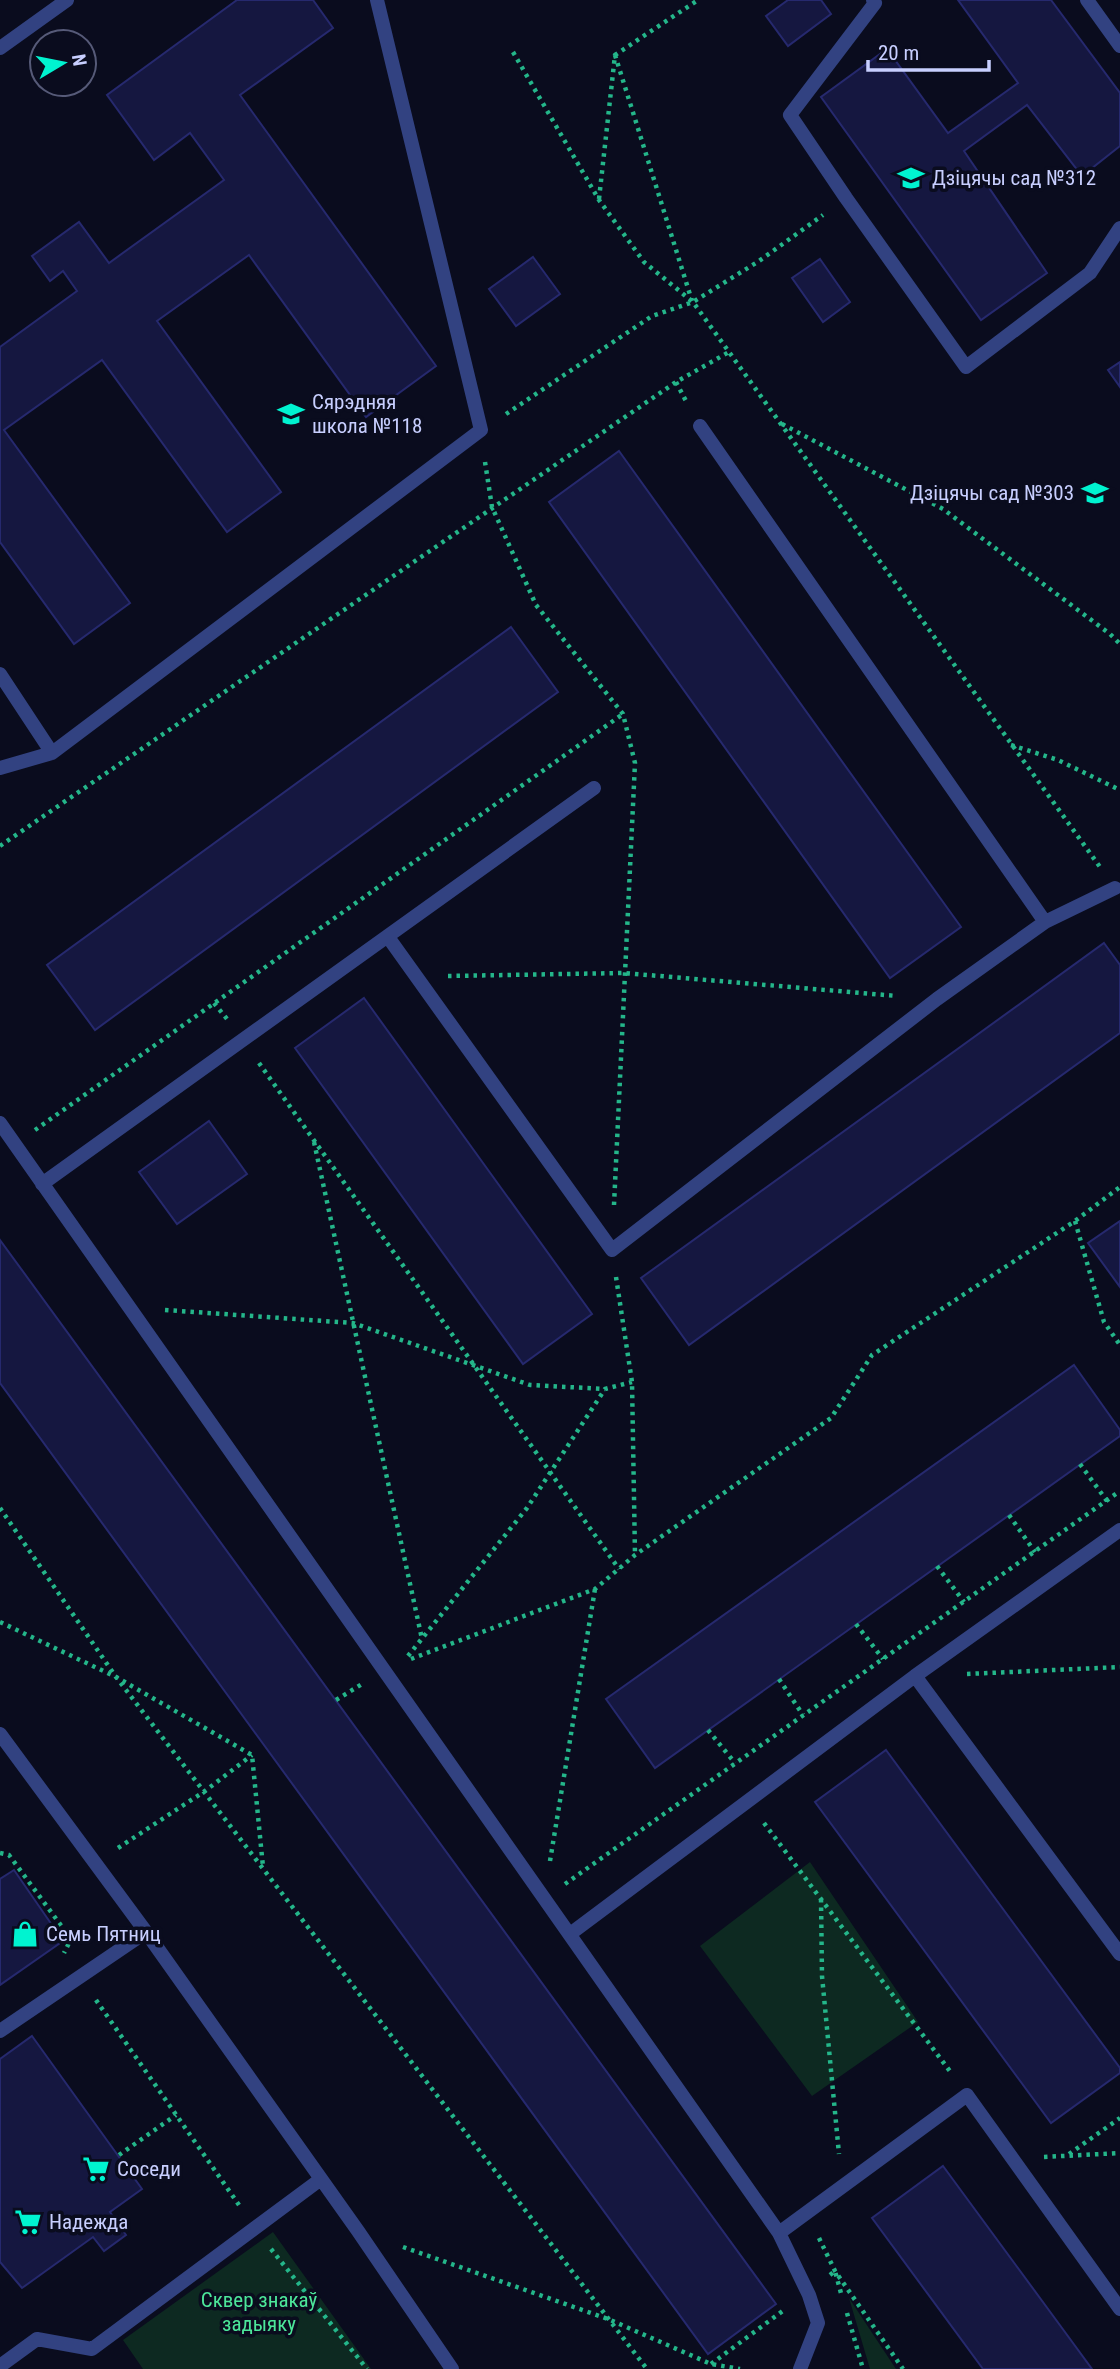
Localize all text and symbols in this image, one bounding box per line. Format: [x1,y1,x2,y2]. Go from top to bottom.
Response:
north arrow [28,28,98,98]
scale bar [868,28,989,72]
text: 20 m [878,41,919,65]
text: N [67,52,92,68]
school or university icon: Дзіцячы сад №312 [896,163,926,193]
place label: Дзіцячы сад №312 [932,166,1096,190]
place label: Сярэдняя школа №118 [312,390,422,438]
school or university icon: Сярэдняя школа №118 [276,399,306,429]
school or university icon: Дзіцячы сад №303 [1080,478,1110,508]
place label: Дзіцячы сад №303 [910,481,1074,505]
shop icon: Семь Пятниц [10,1919,40,1949]
place label: Семь Пятниц [46,1922,161,1946]
supermarket icon: Соседи [81,2154,111,2184]
place label: Соседи [117,2157,181,2181]
supermarket icon: Надежда [13,2207,43,2237]
place label: Надежда [49,2210,128,2234]
park label: Сквер знакаў задыяку [201,2288,317,2336]

